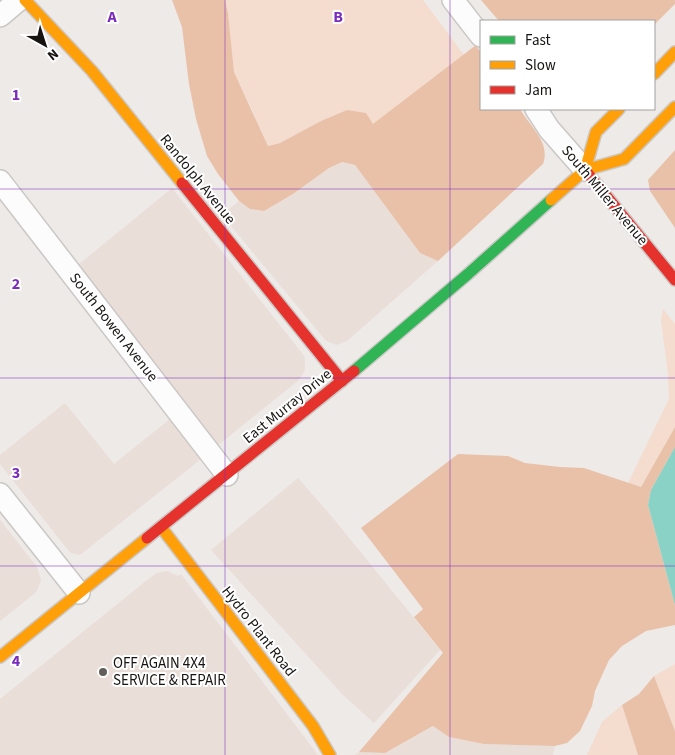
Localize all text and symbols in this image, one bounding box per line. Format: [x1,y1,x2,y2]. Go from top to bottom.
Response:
text: A [106,6,117,28]
text: B [333,6,343,28]
north arrow [20,20,70,70]
legend [480,20,655,110]
text: Fast [525,30,551,51]
text: N [43,44,62,65]
text: Slow [525,55,556,76]
text: Jam [525,80,552,101]
text: 1 [12,84,20,106]
street label: Randolph Avenue [155,130,240,229]
street label: South Miller Avenue [557,141,653,250]
street label: South Bowen Avenue [64,268,163,386]
text: 2 [12,273,20,295]
street label: East Murray Drive [238,364,336,449]
text: 3 [12,462,20,484]
street label: Hydro Plant Road [217,582,301,681]
text: 4 [12,650,21,672]
place label: OFF AGAIN 4X4 SERVICE & REPAIR [113,653,226,691]
marker: OFF AGAIN 4X4 SERVICE & REPAIR [97,666,109,678]

